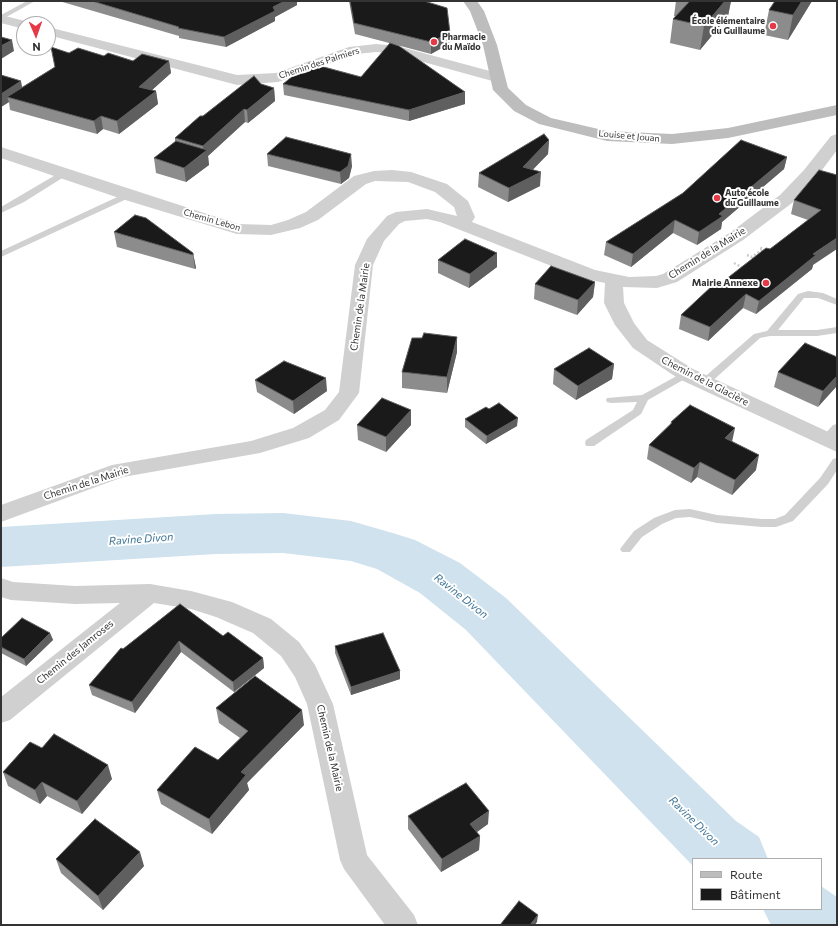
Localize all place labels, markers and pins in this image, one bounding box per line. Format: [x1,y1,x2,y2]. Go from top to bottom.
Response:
place label: École élémentaire du Guillaume [692,16,765,37]
marker: École élémentaire du Guillaume [768,21,778,31]
place label: Pharmacie du Maïdo [442,32,486,53]
marker: Pharmacie du Maïdo [429,37,439,47]
place label: Auto école du Guillaume [725,188,779,209]
marker: Auto école du Guillaume [712,193,722,203]
place label: Mairie Annexe [692,277,758,289]
marker: Mairie Annexe [761,278,771,288]

